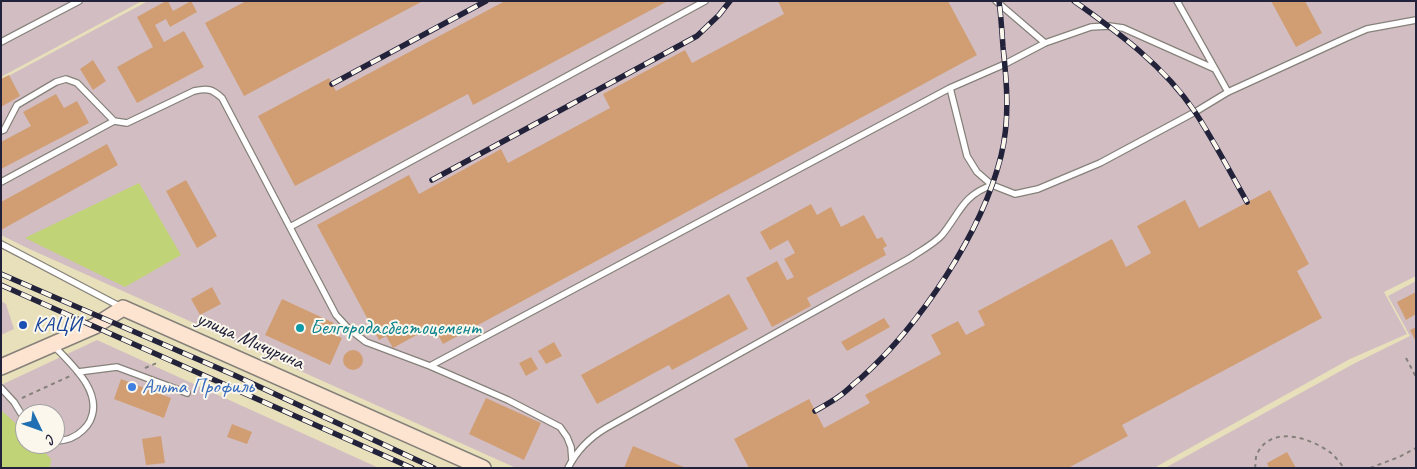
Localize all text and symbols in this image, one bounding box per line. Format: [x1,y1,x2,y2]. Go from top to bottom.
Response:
street label: улица Мичурина [192,306,308,376]
place label: КАЦИ [33,312,81,338]
place label: Белгородасбестоцемент [310,315,481,341]
marker: КАЦИ [17,319,29,331]
marker: Белгородасбестоцемент [294,322,306,334]
place label: Альта Профиль [142,374,254,400]
marker: Альта Профиль [126,381,138,393]
north arrow [15,404,65,454]
text: С [42,430,59,447]

